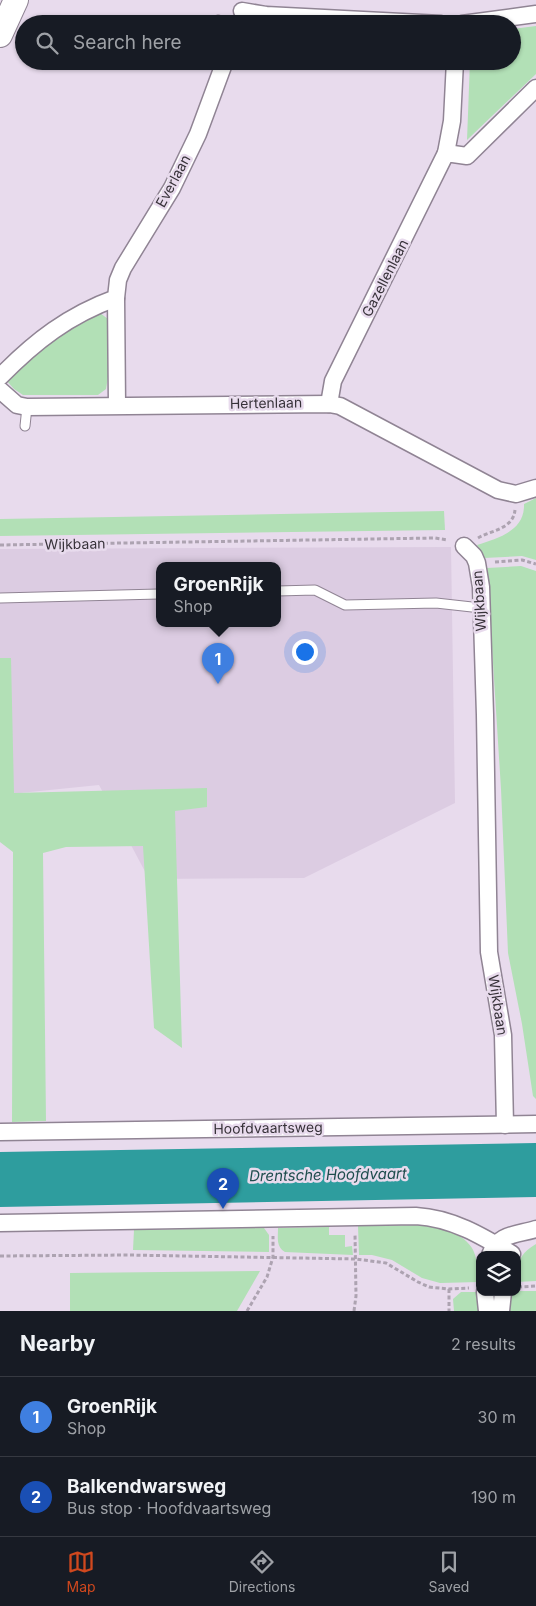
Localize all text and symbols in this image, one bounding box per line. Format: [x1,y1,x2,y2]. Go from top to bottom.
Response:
search box [15,15,521,70]
icon: search [33,29,61,57]
text: Search here [73,31,182,54]
street label: Everlaan [152,152,193,210]
street label: Gazellenlaan [358,236,411,319]
street label: Hertenlaan [230,393,302,412]
street label: Wijkbaan [44,534,106,553]
popup [156,562,281,627]
street label: Wijkbaan [468,570,489,632]
text: GroenRijk [173,573,264,596]
text: Shop [173,596,213,616]
your location [292,639,318,665]
pin: 1 [202,643,234,684]
street label: Wijkbaan [485,973,512,1036]
street label: Hoofdvaartsweg [213,1118,323,1137]
water label: Drentsche Hoofdvaart [249,1164,408,1185]
pin: 2 [207,1168,239,1209]
map controls [476,1251,521,1296]
button: layers [476,1251,521,1296]
text: Nearby [20,1331,95,1356]
text: 2 results [451,1334,516,1354]
text: GroenRijk [67,1395,157,1418]
text: 1 [33,1407,39,1427]
text: 30 m [478,1407,516,1427]
text: Shop [67,1418,106,1438]
text: Balkendwarsweg [67,1475,226,1498]
text: 2 [31,1487,41,1507]
text: 190 m [471,1487,516,1507]
text: Bus stop · Hoofdvaartsweg [67,1498,271,1518]
tab: Map [67,1548,96,1595]
tab: Directions [229,1548,295,1595]
tab: Saved [428,1548,469,1595]

